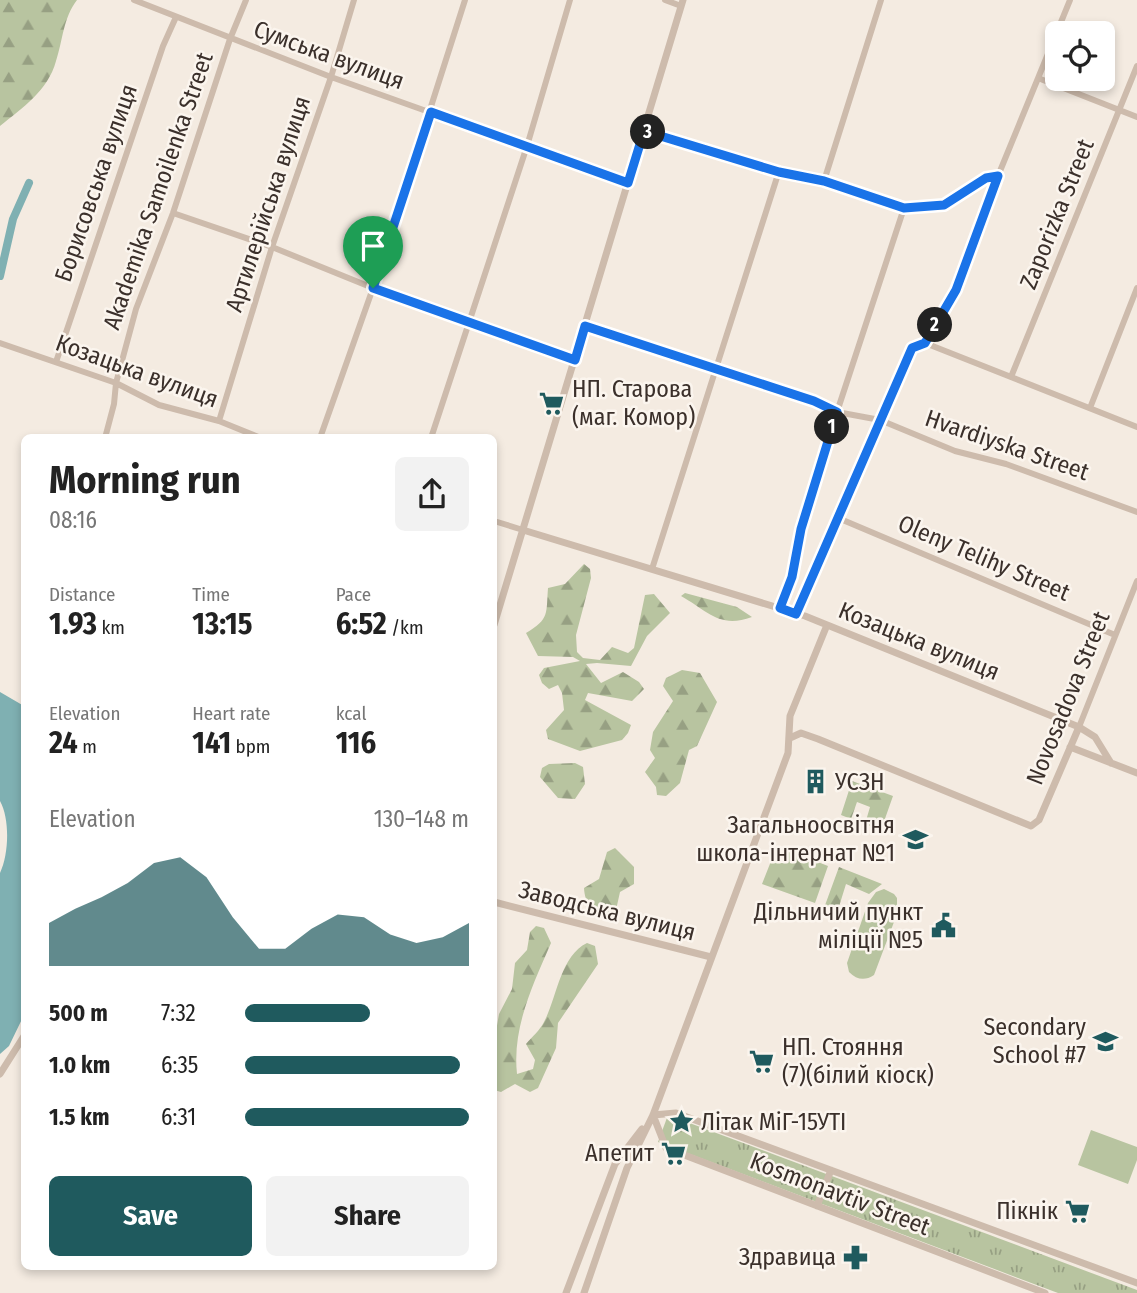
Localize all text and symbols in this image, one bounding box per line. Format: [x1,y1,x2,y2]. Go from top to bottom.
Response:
street label: Сумська вулиця [250,15,408,95]
map controls [1045,21,1115,91]
button: locate [1045,21,1115,91]
street label: Akademika Samoilenka Street [97,49,219,333]
street label: Борисовська вулиця [49,81,143,285]
street label: Артилерійська вулиця [220,93,316,315]
pin: 3 [630,114,666,150]
text: 3 [643,120,652,143]
street label: Zaporizka Street [1014,135,1100,293]
pin [343,216,403,288]
icon: arrive [354,227,392,265]
pin: 2 [918,308,953,342]
text: 2 [930,313,939,336]
street label: Козацька вулиця [52,329,222,413]
place label: НП. Старова (маг. Комор) [572,375,695,431]
supermarket icon: НП. Старова (маг. Комор) [538,389,566,417]
street label: Hvardiyska Street [921,404,1093,486]
pin: 1 [814,410,850,444]
text: 1 [827,415,836,438]
text: Morning run [49,457,241,503]
button: share [395,457,469,531]
text: 08:16 [49,506,97,534]
street label: Oleny Telihy Street [894,509,1074,607]
text: Distance [49,583,116,606]
text: Time [192,583,230,606]
text: Pace [336,583,371,606]
street label: Козацька вулиця [835,596,1003,686]
text: 1.93 [49,606,97,642]
text: 13:15 [192,606,252,642]
text: 6:52 [336,606,387,642]
street label: Novosadova Street [1021,607,1116,789]
text: km [97,616,125,639]
text: /km [387,616,424,639]
text: Elevation [49,702,121,725]
text: Heart rate [192,702,270,725]
text: kcal [336,702,366,725]
text: 24 [49,725,78,761]
text: 141 [192,725,231,761]
text: 116 [336,725,376,761]
text: m [78,735,97,758]
text: bpm [231,735,270,758]
building icon: УСЗН [801,768,829,796]
place label: УСЗН [834,768,885,796]
text: Elevation [49,805,136,833]
text: 130–148 m [374,805,469,833]
place label: Загальноосвітня школа-інтернат №1 [696,811,895,867]
school or university icon: Загальноосвітня школа-інтернат №1 [901,825,929,853]
street label: Заводська вулиця [516,875,698,947]
place label: Дільничий пункт міліції №5 [753,898,923,954]
public building icon: Дільничий пункт міліції №5 [929,912,957,940]
text: 500 m [49,999,108,1027]
text: 7:32 [161,999,196,1027]
place label: Secondary School #7 [983,1013,1086,1069]
school or university icon: Secondary School #7 [1092,1027,1120,1055]
place label: НП. Стояння (7)(білий кіоск) [782,1033,934,1089]
supermarket icon: НП. Стояння (7)(білий кіоск) [748,1047,776,1075]
text: 1.0 km [49,1051,110,1079]
text: 6:35 [161,1051,198,1079]
text: 1.5 km [49,1103,110,1131]
text: 6:31 [161,1103,196,1131]
place icon: Літак МіГ-15УТІ [667,1108,695,1136]
place label: Літак МіГ-15УТІ [701,1108,846,1136]
place label: Апетит [585,1139,654,1167]
supermarket icon: Апетит [660,1139,688,1167]
street label: Kosmonavtiv Street [746,1147,934,1241]
button: Save [49,1176,252,1256]
button: Share [266,1176,469,1256]
place label: Пікнік [996,1197,1059,1225]
supermarket icon: Пікнік [1064,1197,1092,1225]
place label: Здравица [739,1243,836,1271]
pharmacy icon: Здравица [842,1243,870,1271]

